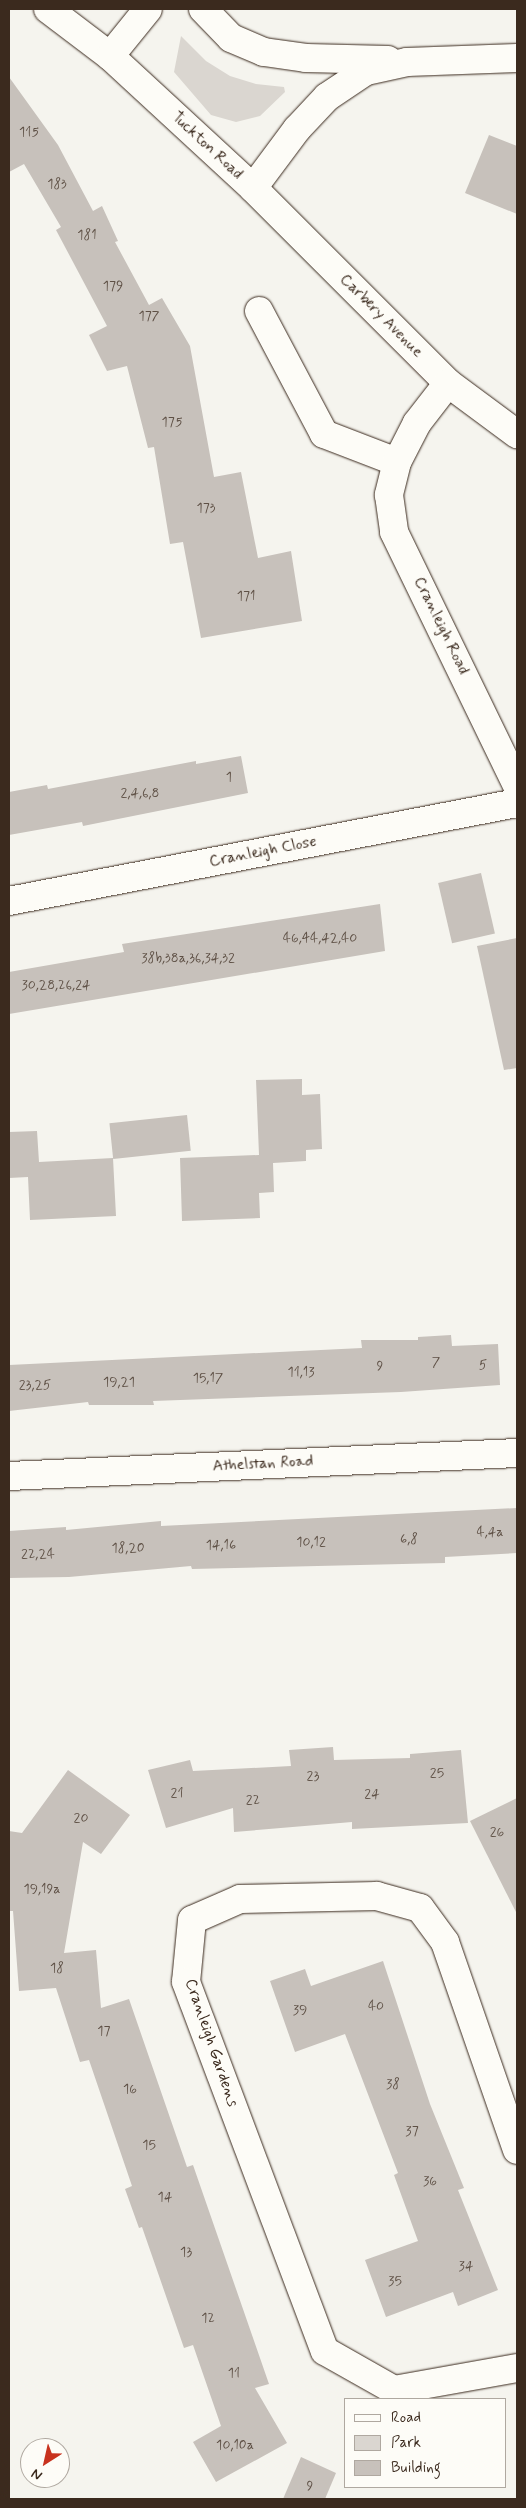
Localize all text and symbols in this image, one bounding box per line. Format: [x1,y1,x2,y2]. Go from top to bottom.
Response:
street label: Tuckton Road [168,108,246,184]
house number: 115 [19,124,39,140]
house number: 183 [47,176,67,192]
house number: 181 [77,227,97,243]
street label: Carbery Avenue [335,270,427,362]
house number: 179 [103,278,123,294]
house number: 177 [138,308,160,324]
house number: 175 [161,414,183,430]
house number: 173 [196,500,216,516]
street label: Cranleigh Road [409,574,473,678]
house number: 171 [237,588,255,604]
house number: 1 [226,769,232,785]
house number: 2,4,6,8 [121,785,159,801]
street label: Cranleigh Close [208,832,318,872]
house number: 46,44,42,40 [283,930,357,946]
house number: 38b,38a,36,34,32 [141,950,235,966]
house number: 30,28,26,24 [22,977,90,993]
house number: 7 [432,1354,440,1370]
house number: 5 [479,1357,487,1373]
house number: 9 [377,1358,383,1374]
house number: 11,13 [287,1364,315,1380]
house number: 15,17 [193,1370,223,1386]
house number: 19,21 [103,1374,135,1390]
house number: 23,25 [19,1377,51,1393]
street label: Athelstan Road [213,1452,313,1476]
house number: 4,4a [477,1524,503,1540]
house number: 6,8 [400,1531,418,1547]
house number: 10,12 [296,1534,326,1550]
house number: 14,16 [206,1537,236,1553]
house number: 18,20 [111,1540,145,1556]
house number: 22,24 [21,1546,55,1562]
house number: 25 [430,1765,444,1781]
house number: 23 [307,1768,319,1784]
house number: 21 [171,1785,183,1801]
house number: 24 [364,1786,380,1802]
house number: 22 [246,1792,260,1808]
house number: 20 [74,1810,88,1826]
house number: 26 [490,1824,504,1840]
house number: 19,19a [23,1881,61,1897]
house number: 18 [50,1960,64,1976]
street label: Cranleigh Gardens [181,1979,241,2107]
house number: 40 [368,1998,384,2014]
house number: 39 [293,2002,307,2018]
house number: 17 [97,2023,111,2039]
house number: 38 [386,2076,400,2092]
house number: 16 [123,2081,137,2097]
house number: 37 [405,2123,419,2139]
house number: 15 [142,2137,156,2153]
house number: 36 [423,2173,437,2189]
house number: 14 [158,2189,172,2205]
house number: 13 [180,2244,192,2260]
house number: 34 [459,2258,473,2274]
house number: 35 [388,2273,402,2289]
house number: 12 [201,2310,215,2326]
house number: 11 [228,2365,240,2381]
legend [344,2398,506,2488]
text: Road [391,2408,421,2428]
text: Park [391,2433,421,2453]
house number: 10,10a [216,2437,254,2453]
north arrow [20,2438,70,2488]
text: Building [391,2458,441,2478]
text: N [28,2464,46,2485]
house number: 9 [307,2478,313,2494]

